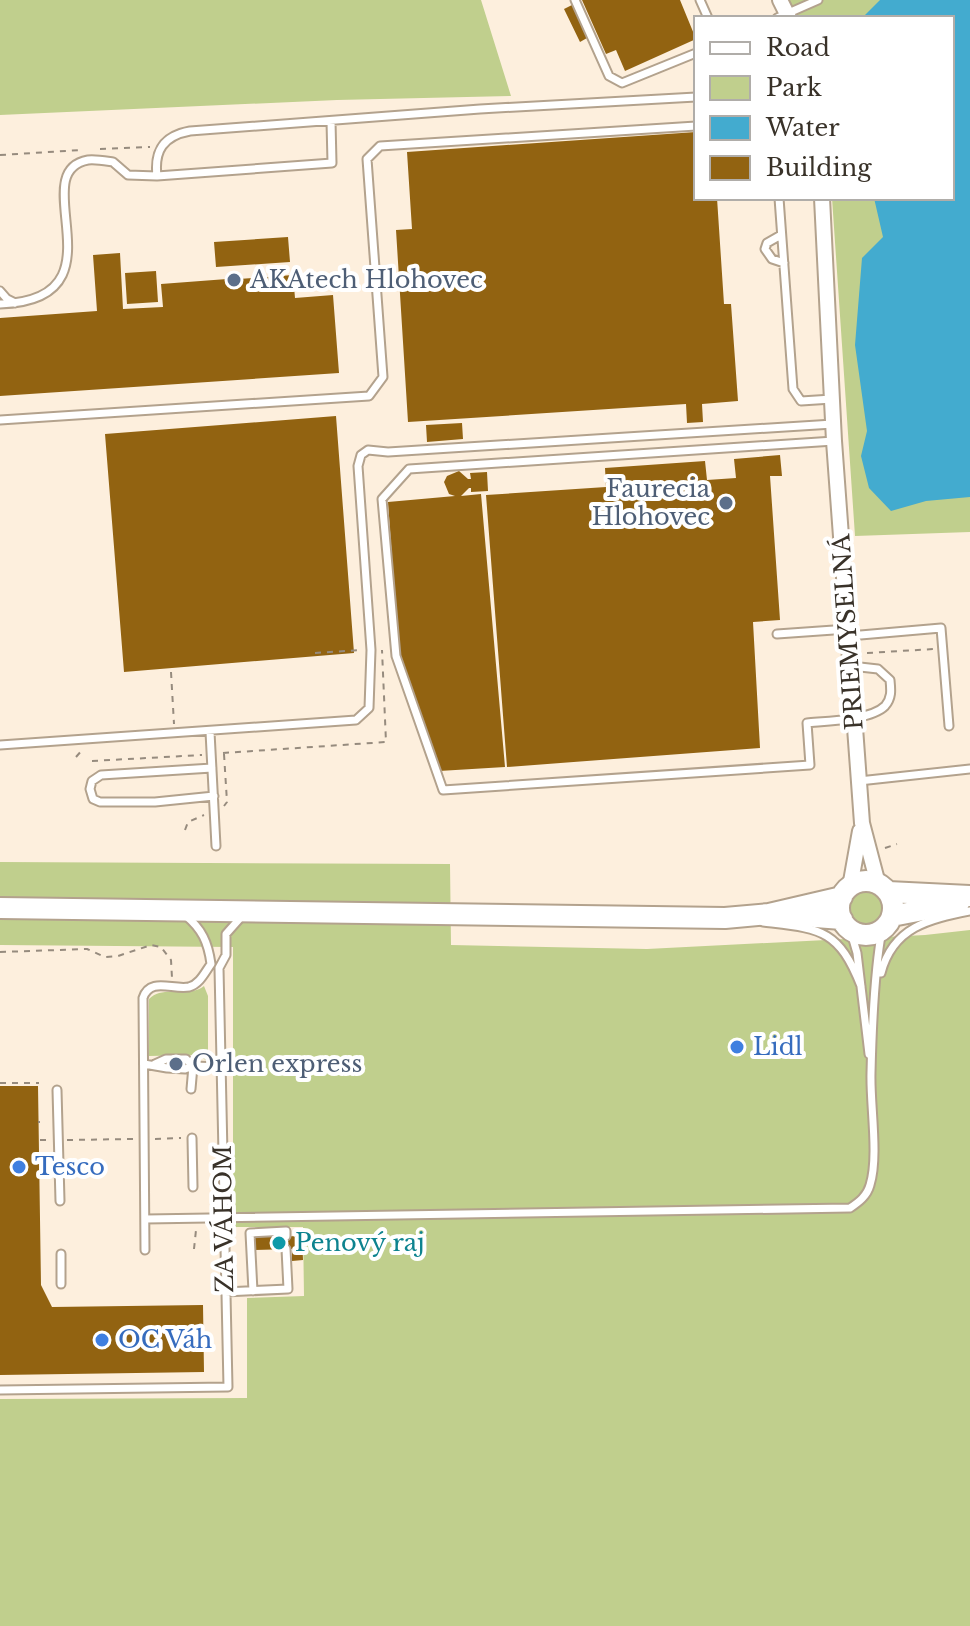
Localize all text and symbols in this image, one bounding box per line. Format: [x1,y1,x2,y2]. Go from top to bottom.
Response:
legend [694,16,954,200]
text: Road [766,33,830,62]
text: Park [766,73,822,102]
text: Water [765,113,840,142]
text: Building [766,153,872,182]
place label: AKAtech Hlohovec [249,265,483,294]
marker: AKAtech Hlohovec [225,271,243,289]
place label: Faurecia Hlohovec [592,474,711,531]
marker: Faurecia Hlohovec [717,494,735,512]
street label: PRIEMYSELNÁ [826,533,869,731]
place label: Lidl [753,1032,803,1061]
marker: Lidl [728,1038,746,1056]
place label: Orlen express [192,1049,362,1078]
marker: Orlen express [167,1055,185,1073]
street label: ZA VÁHOM [208,1145,239,1293]
place label: Tesco [35,1152,105,1181]
marker: Tesco [10,1158,28,1176]
place label: Penový raj [295,1228,424,1257]
marker: Penový raj [270,1234,288,1252]
place label: OC Váh [118,1325,212,1354]
marker: OC Váh [93,1331,111,1349]

